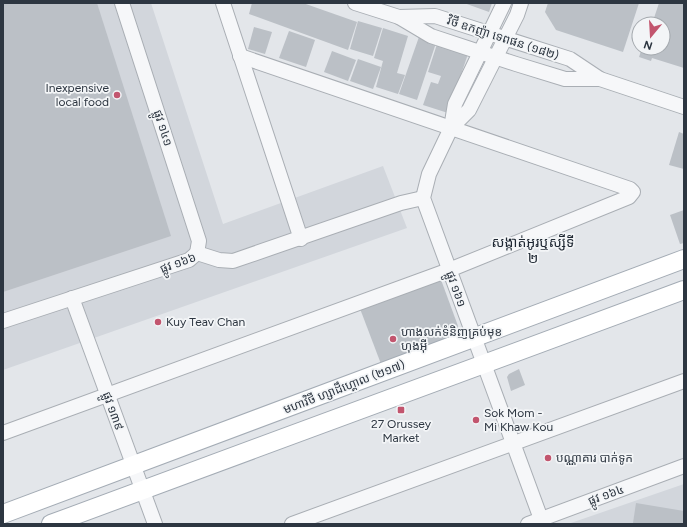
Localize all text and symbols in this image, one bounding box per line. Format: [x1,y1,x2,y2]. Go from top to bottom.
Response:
street label: វិថី ឧកញ៉ា ទេពផន (១៨២) [445,13,561,63]
north arrow [631,16,671,56]
text: N [642,38,654,53]
place label: Inexpensive local food [45,81,109,109]
marker: Inexpensive local food [112,90,122,100]
street label: ផ្លូវ ១៤១ [147,108,175,149]
district label: សង្កាត់អូរឬស្សីទី ២ [492,233,574,267]
street label: ផ្លូវ ១៦៦ [158,250,199,279]
street label: ផ្លូវ ១៦១ [440,269,469,310]
place label: Kuy Teav Chan [166,315,245,329]
marker: Kuy Teav Chan [153,317,163,327]
place label: ហាងលក់ទំនិញគ្រប់មុខ ហុងអ៊ី [401,325,502,353]
marker: ហាងលក់ទំនិញគ្រប់មុខ ហុងអ៊ី [388,334,398,344]
street label: មហាវិថី ហ្សាដឹហ្គោល (២១៧) [281,357,407,417]
street label: ផ្លូវ ១៣៩ [96,390,126,433]
marker: 27 Orussey Market [396,405,406,415]
place label: Sok Mom - Mi Khaw Kou [484,406,553,434]
marker: Sok Mom - Mi Khaw Kou [471,415,481,425]
place label: 27 Orussey Market [371,417,432,445]
place label: បណ្ណាគារ បាក់ទូក [556,451,633,465]
marker: បណ្ណាគារ បាក់ទូក [543,453,553,463]
street label: ផ្លូវ ១៦៤ [586,482,627,511]

